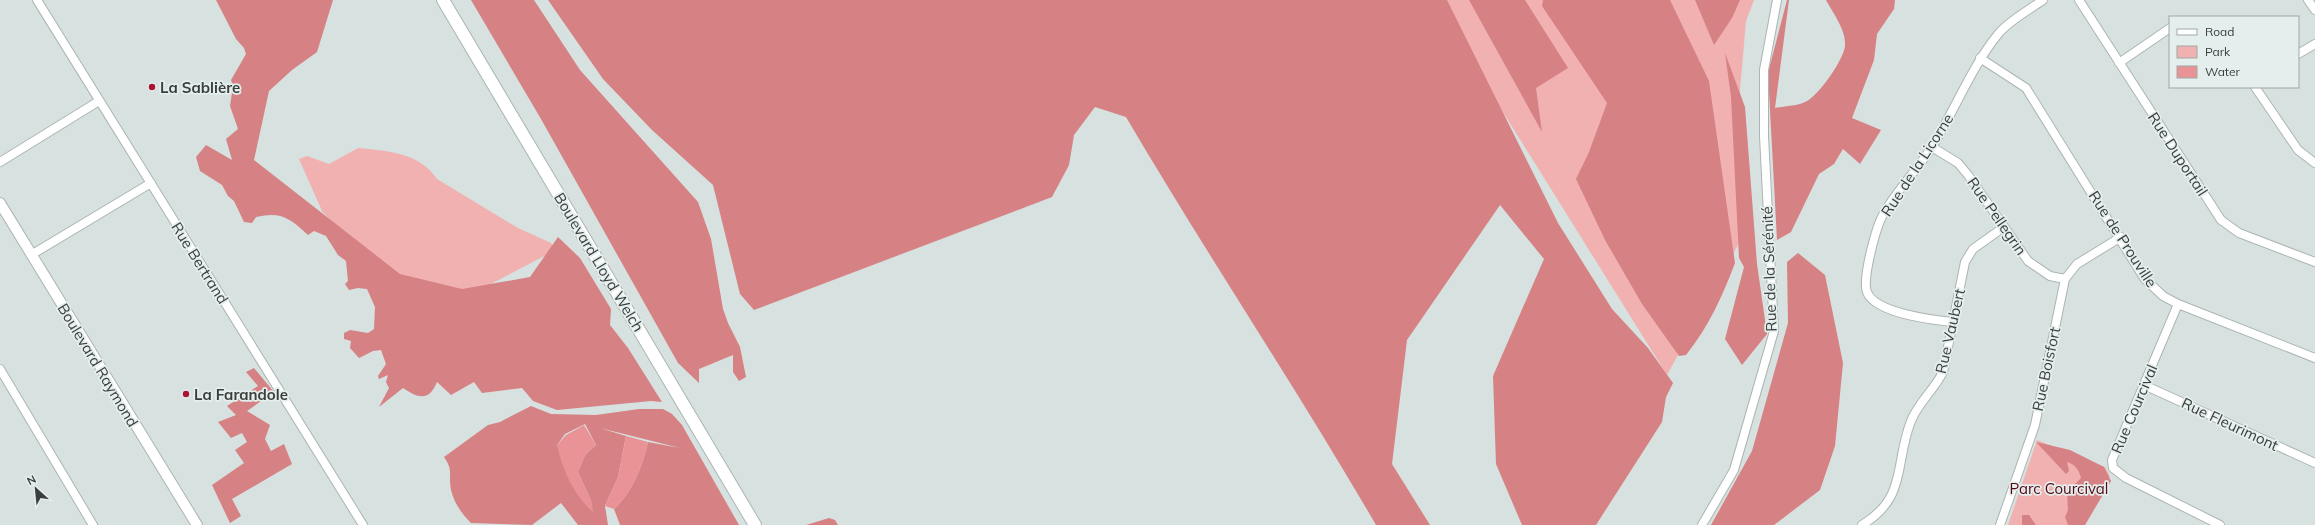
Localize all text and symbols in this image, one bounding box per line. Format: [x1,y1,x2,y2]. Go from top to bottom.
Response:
legend [2169,16,2299,88]
text: Road [2205,24,2234,39]
text: Park [2205,44,2231,59]
text: Water [2205,64,2241,79]
place label: La Sablière [160,78,240,97]
marker: La Sablière [147,82,157,92]
street label: Rue Duportail [2144,109,2212,199]
street label: Rue de la Licorne [1877,110,1957,220]
street label: Rue Pellegrin [1963,173,2031,259]
street label: Rue de Prouville [2085,187,2161,291]
street label: Boulevard Lloyd Welch [550,189,648,335]
street label: Rue de la Sérénité [1757,206,1781,332]
street label: Rue Bertrand [167,219,233,307]
street label: Rue Vaubert [1931,287,1969,375]
street label: Boulevard Raymond [54,300,142,430]
street label: Rue Boisfort [2028,325,2064,413]
street label: Rue Courcival [2107,362,2161,456]
place label: La Farandole [194,385,288,404]
marker: La Farandole [181,389,191,399]
street label: Rue Fleurimont [2179,393,2281,455]
north arrow [16,469,56,509]
text: N [25,472,38,488]
park label: Parc Courcival [2010,479,2108,498]

